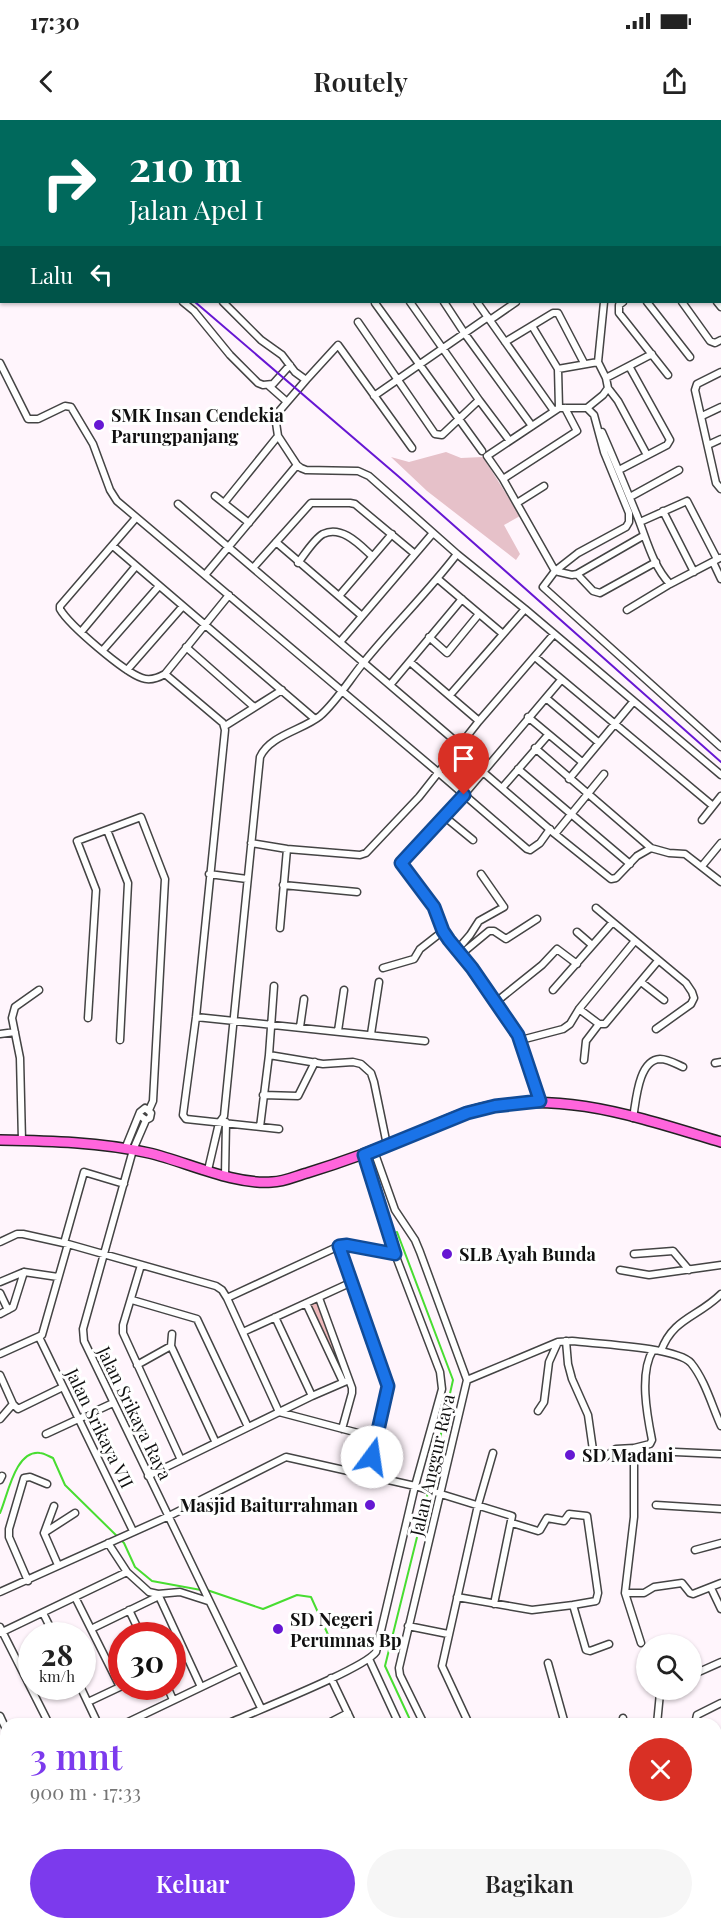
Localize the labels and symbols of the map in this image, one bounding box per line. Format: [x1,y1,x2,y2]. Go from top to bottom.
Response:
place label: SMK Insan Cendekia Parungpanjang [111,403,285,448]
marker: SMK Insan Cendekia Parungpanjang [92,418,106,432]
pin [438,733,489,795]
place label: SLB Ayah Bunda [459,1242,597,1266]
marker: SLB Ayah Bunda [440,1247,454,1261]
street label: Jalan Srikaya Raya [92,1341,178,1484]
street label: Jalan Srikaya VII [60,1363,139,1492]
street label: Jalan Anggur Raya [404,1392,460,1539]
position arrow [340,1425,404,1489]
place label: SD Madani [582,1443,674,1467]
marker: SD Madani [563,1448,577,1462]
place label: Masjid Baiturrahman [180,1493,358,1517]
marker: Masjid Baiturrahman [363,1498,377,1512]
place label: SD Negeri Perumnas Bp [290,1607,402,1652]
speed limit sign: 30 [108,1622,186,1700]
marker: SD Negeri Perumnas Bp [271,1622,285,1636]

